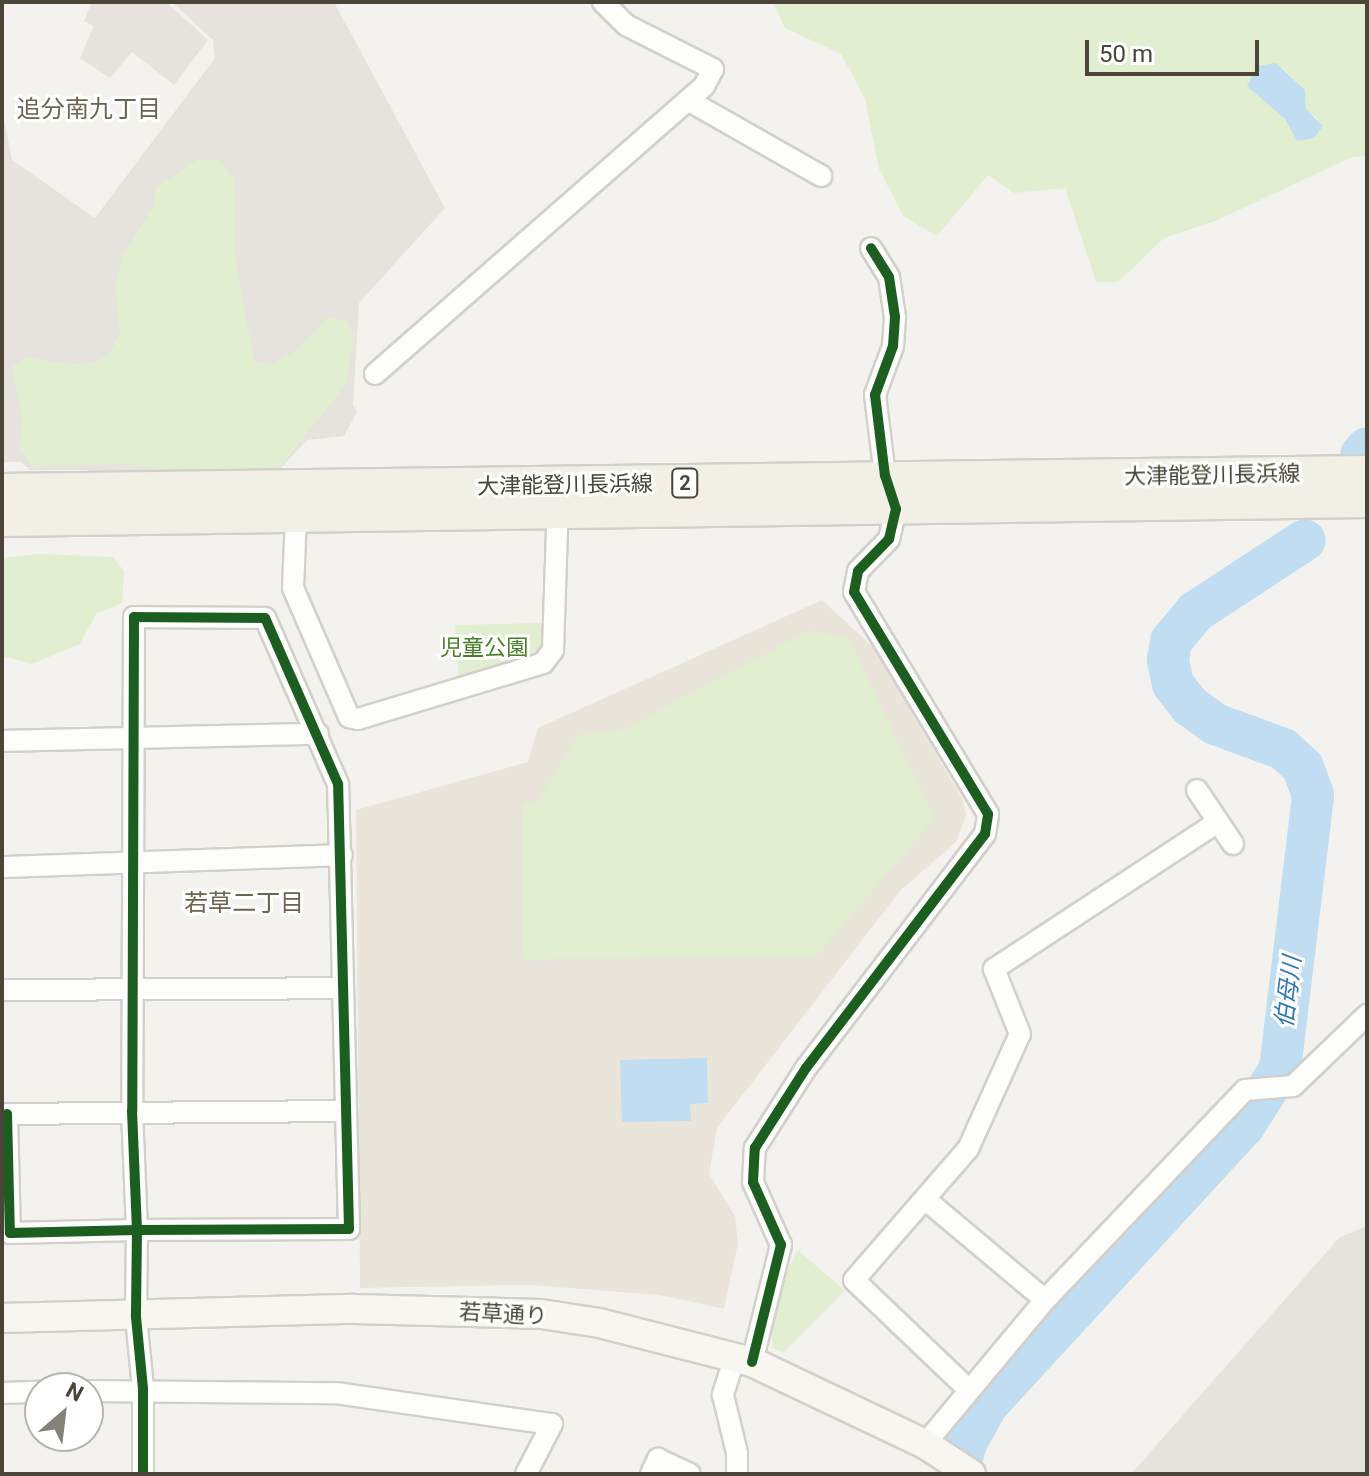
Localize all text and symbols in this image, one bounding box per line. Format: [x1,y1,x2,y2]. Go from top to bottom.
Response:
scale bar [1089,24,1263,74]
text: 50 m [1099,40,1153,68]
district label: 追分南九丁目 [17,96,161,124]
street label: 大津能登川長浜線 [1124,460,1300,490]
road number: 2 [671,467,699,499]
street label: 大津能登川長浜線 [477,470,653,500]
park label: 児童公園 [440,635,528,661]
district label: 若草二丁目 [184,890,304,918]
water label: 伯母川 [1270,955,1308,1029]
street label: 若草通り [458,1299,548,1329]
north arrow [24,1372,104,1452]
text: N [62,1377,87,1407]

